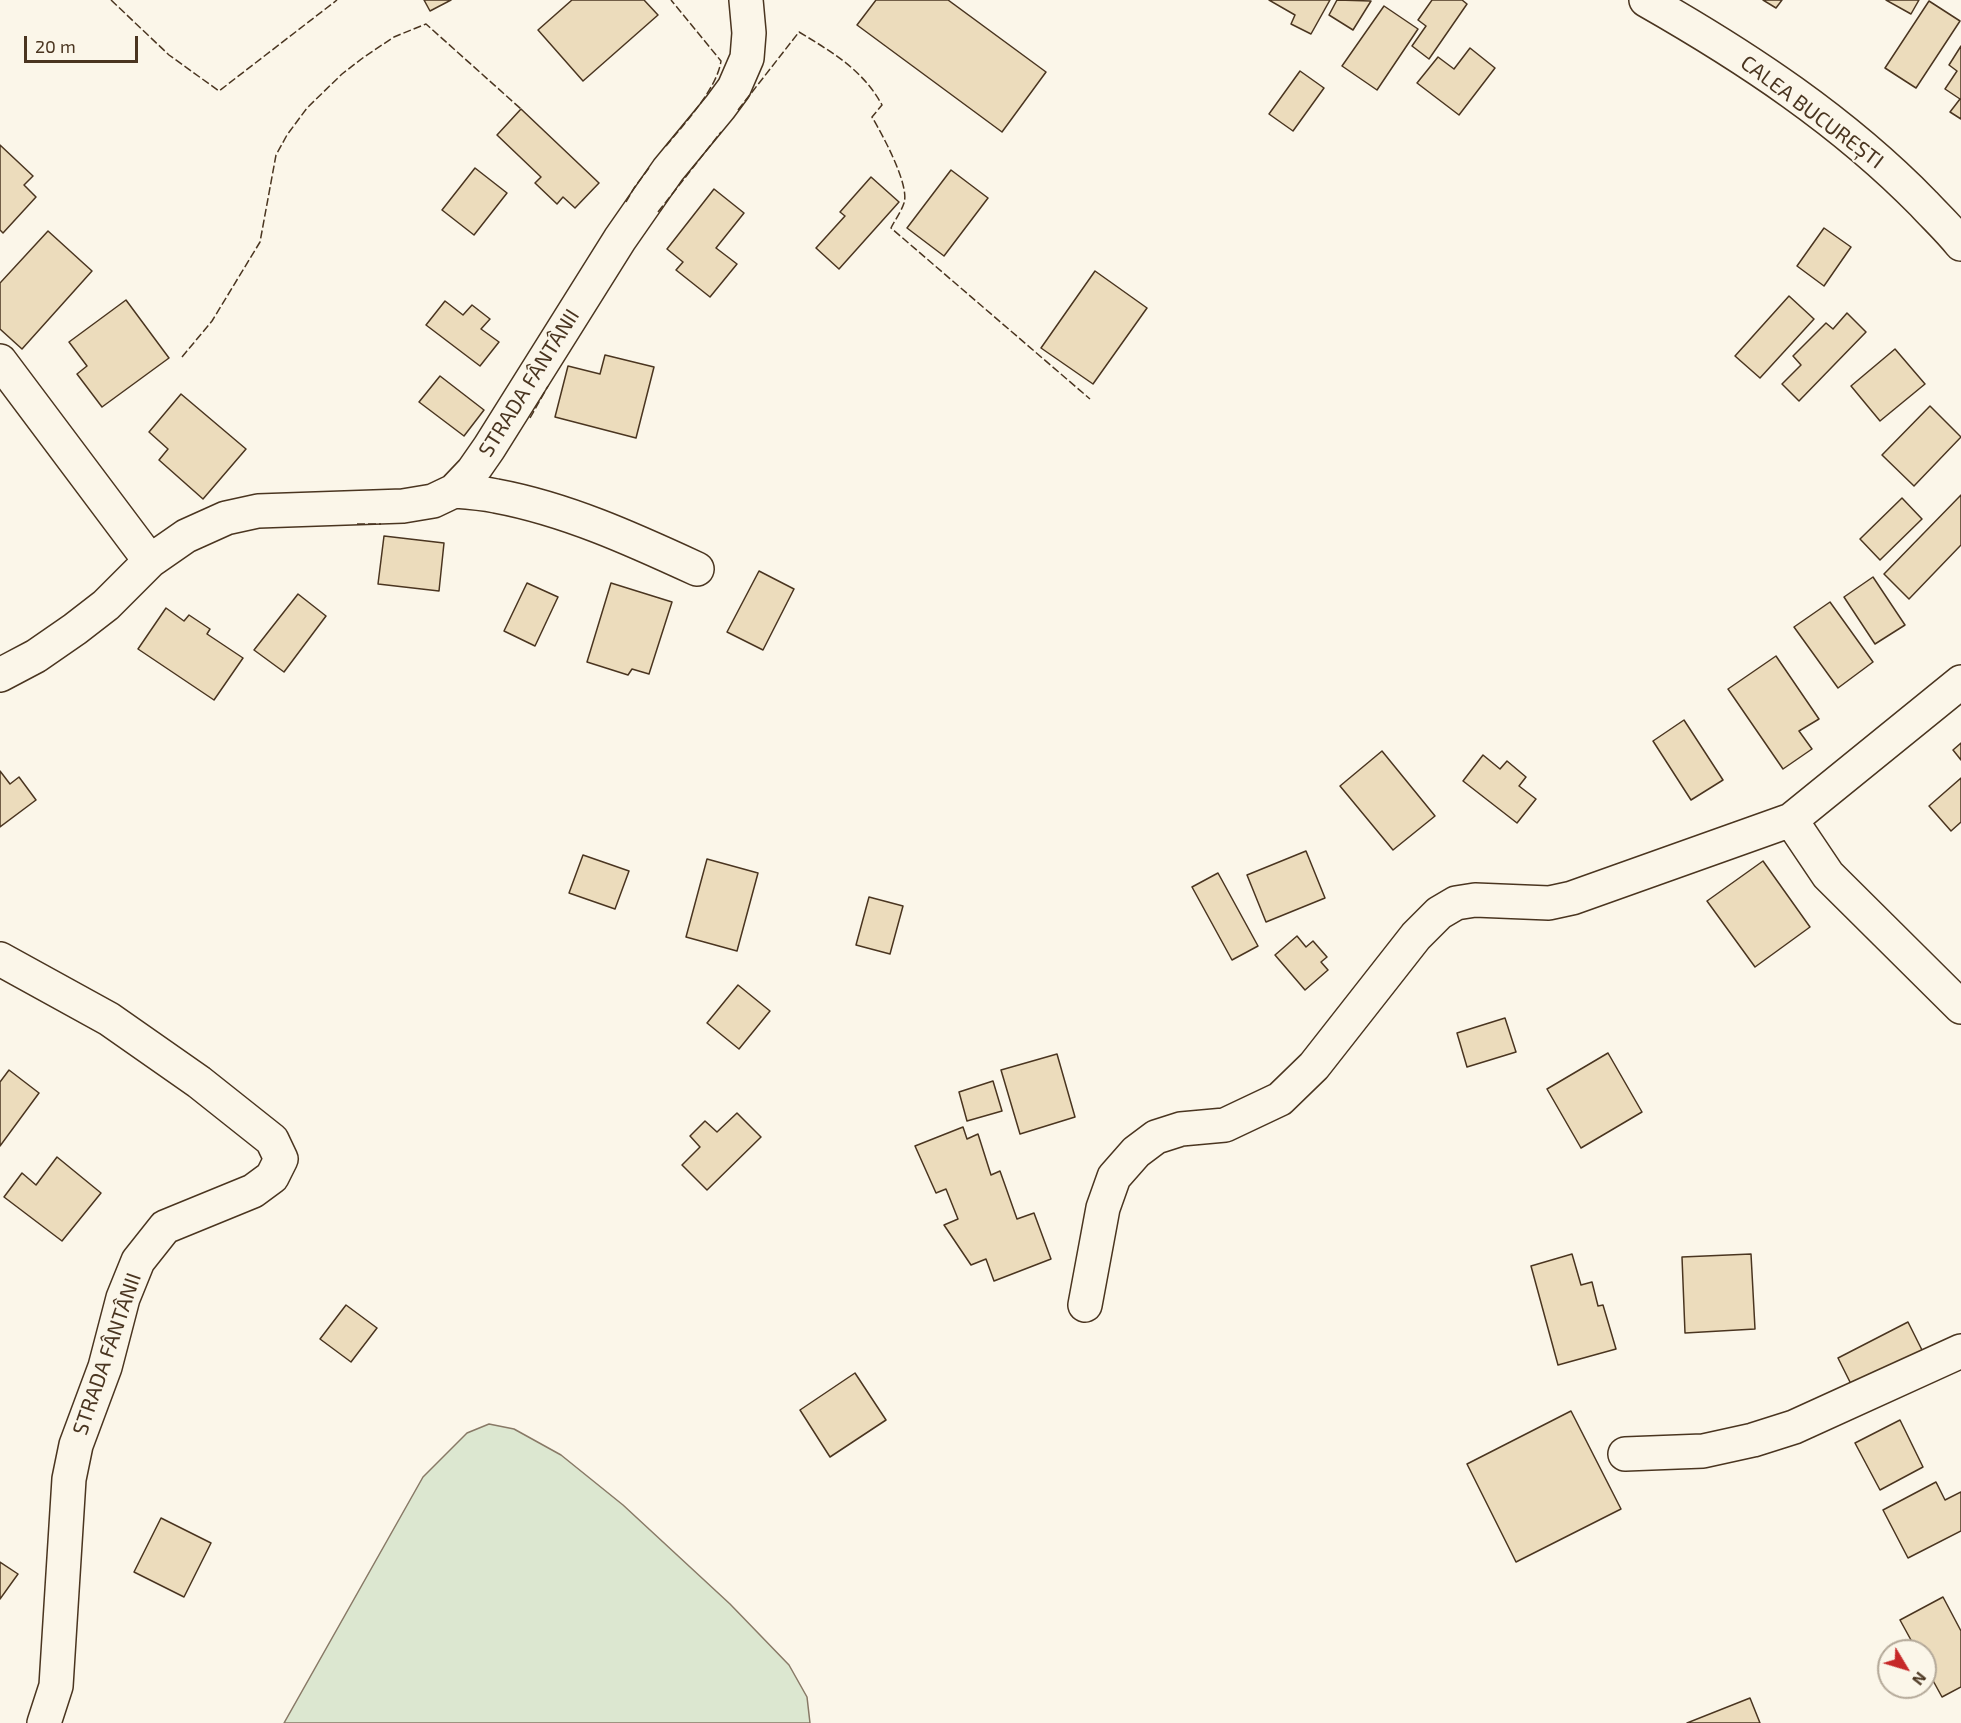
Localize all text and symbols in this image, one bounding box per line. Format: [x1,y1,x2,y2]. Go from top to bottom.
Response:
scale bar [27,24,141,62]
text: 20 m [35,35,76,57]
street label: CALEA BUCUREȘTI [1736,50,1888,174]
street label: STRADA FÂNTÂNII [473,304,585,462]
street label: STRADA FÂNTÂNII [67,1270,147,1438]
north arrow [1877,1639,1937,1699]
text: N [1909,1669,1931,1690]

